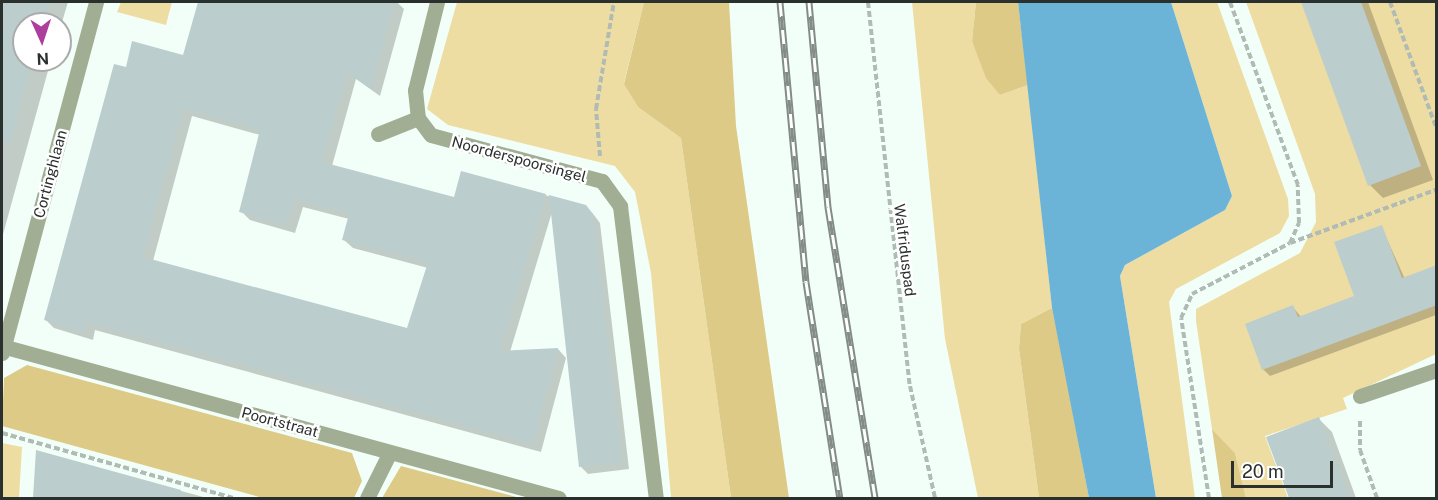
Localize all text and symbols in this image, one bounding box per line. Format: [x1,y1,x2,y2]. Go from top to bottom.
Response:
north arrow [12,12,72,72]
text: N [36,49,50,68]
street label: Cortinghlaan [30,128,70,220]
street label: Noorderspoorsingel [450,132,588,186]
street label: Walfriduspad [890,203,920,297]
street label: Poortstraat [240,403,320,441]
scale bar [1234,449,1336,487]
text: 20 m [1242,461,1284,482]

